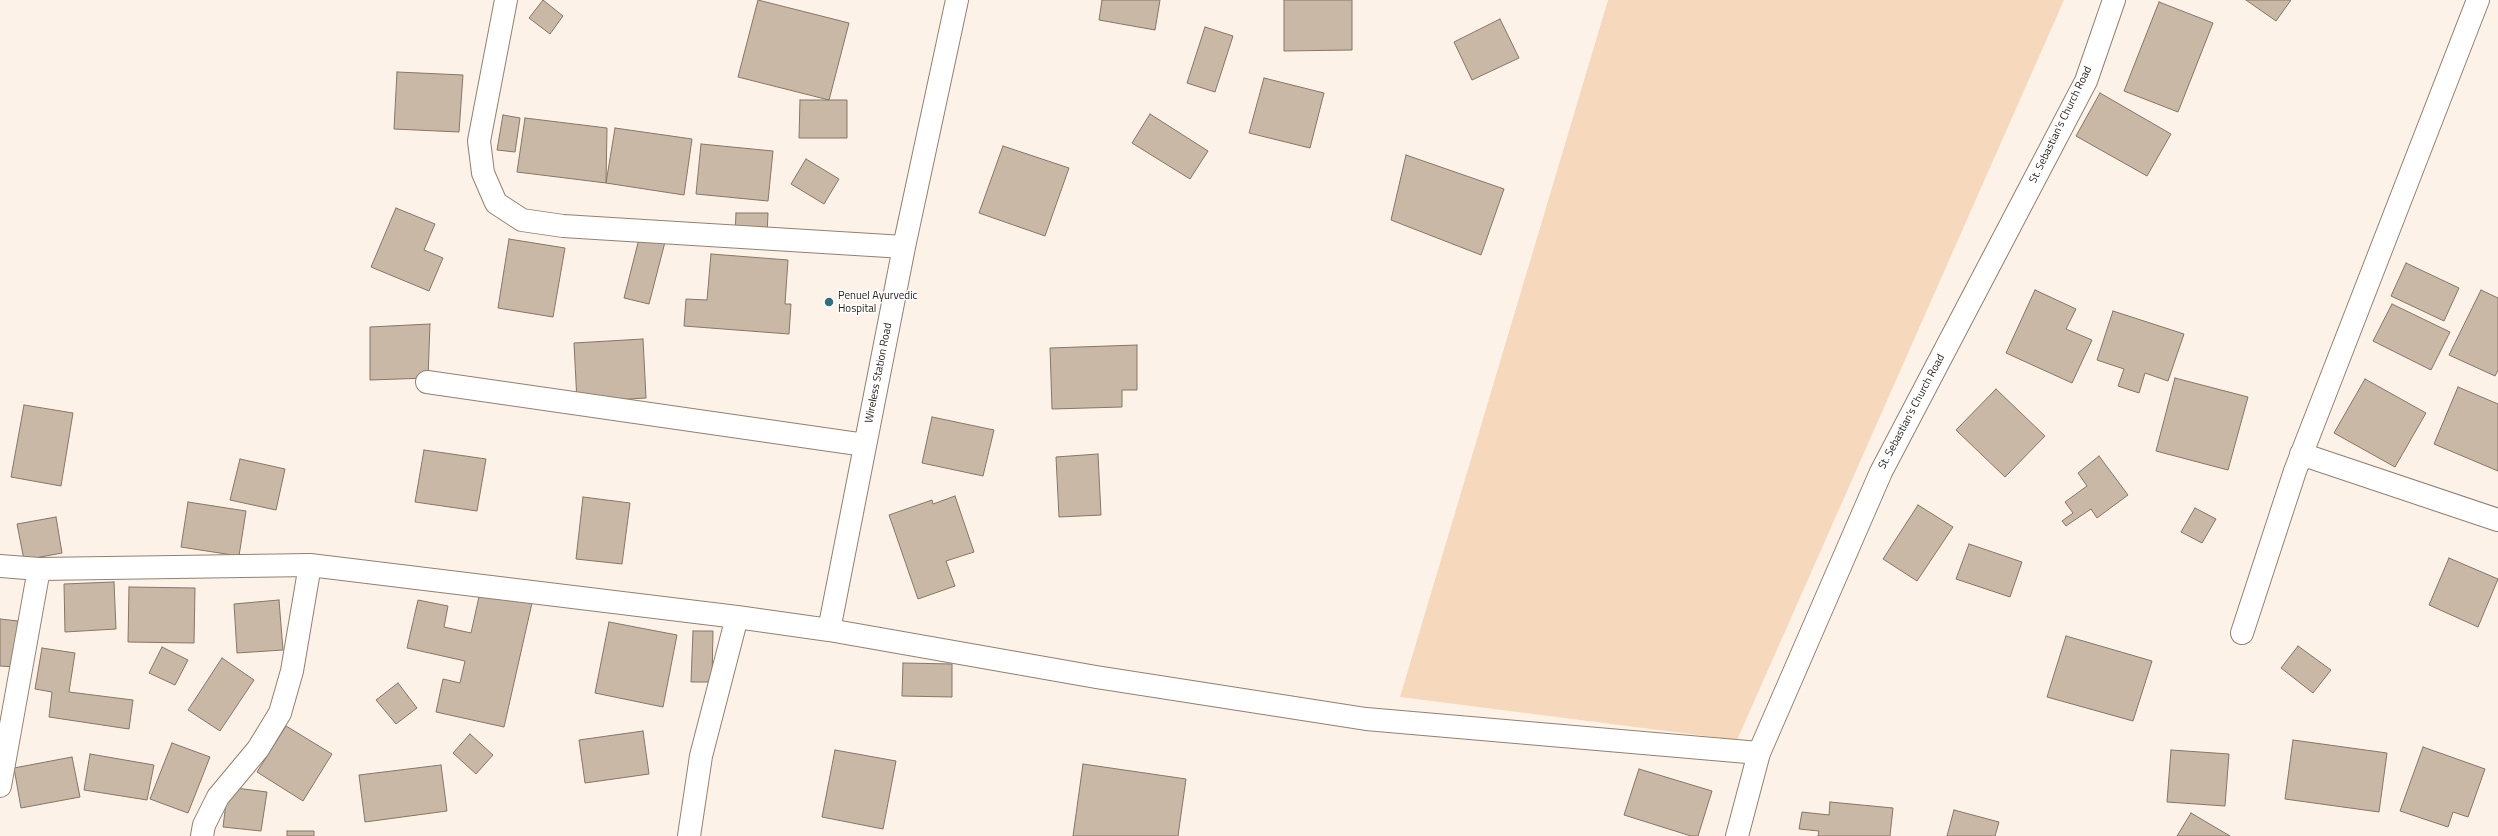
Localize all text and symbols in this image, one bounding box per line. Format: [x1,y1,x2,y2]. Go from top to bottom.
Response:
street label: St. Sebastian's Church Road [2027,65,2095,185]
place label: Penuel Ayurvedic Hospital [838,289,917,315]
marker: Penuel Ayurvedic Hospital [823,296,835,308]
street label: Wireless Station Road [863,322,895,424]
street label: St. Sebastian's Church Road [1876,352,1948,472]

